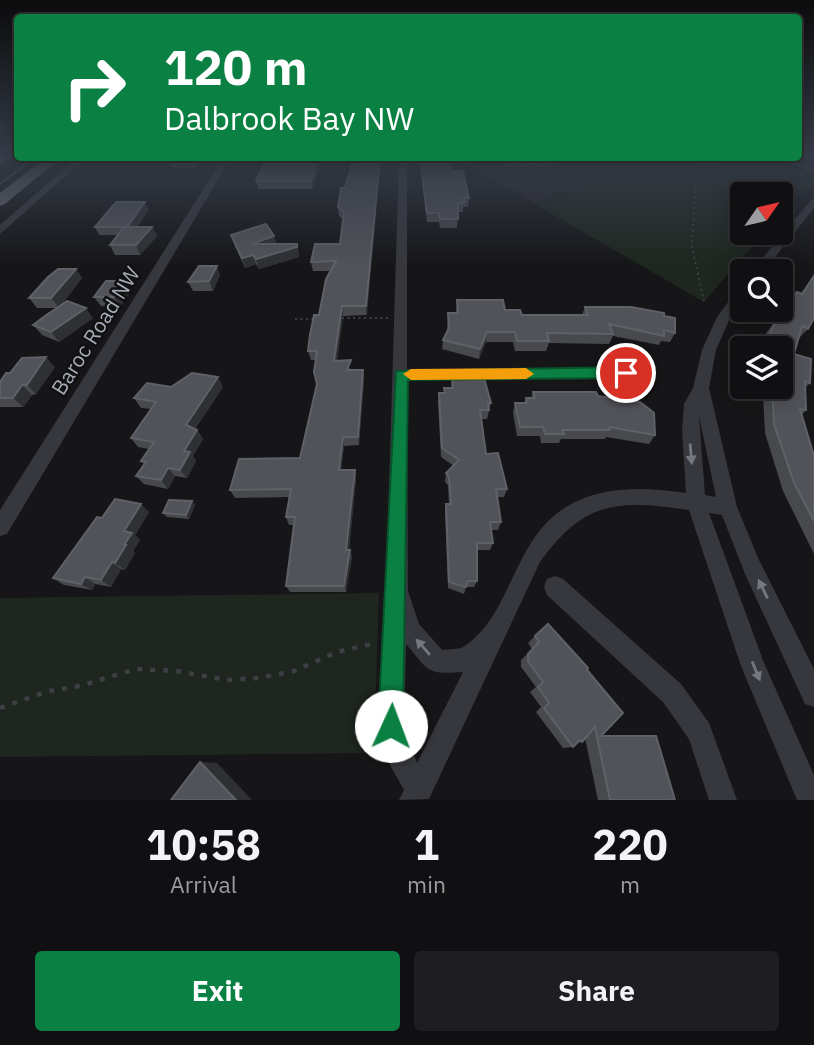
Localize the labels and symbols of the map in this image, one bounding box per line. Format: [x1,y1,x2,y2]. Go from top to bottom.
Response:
north arrow [730,182,793,245]
street label: Baroc Road NW [44,261,146,400]
pin [596,343,656,403]
one-way arrow [686,443,697,465]
one-way arrow [758,579,769,599]
one-way arrow [415,638,431,656]
one-way arrow [750,660,761,681]
position arrow [354,689,428,763]

